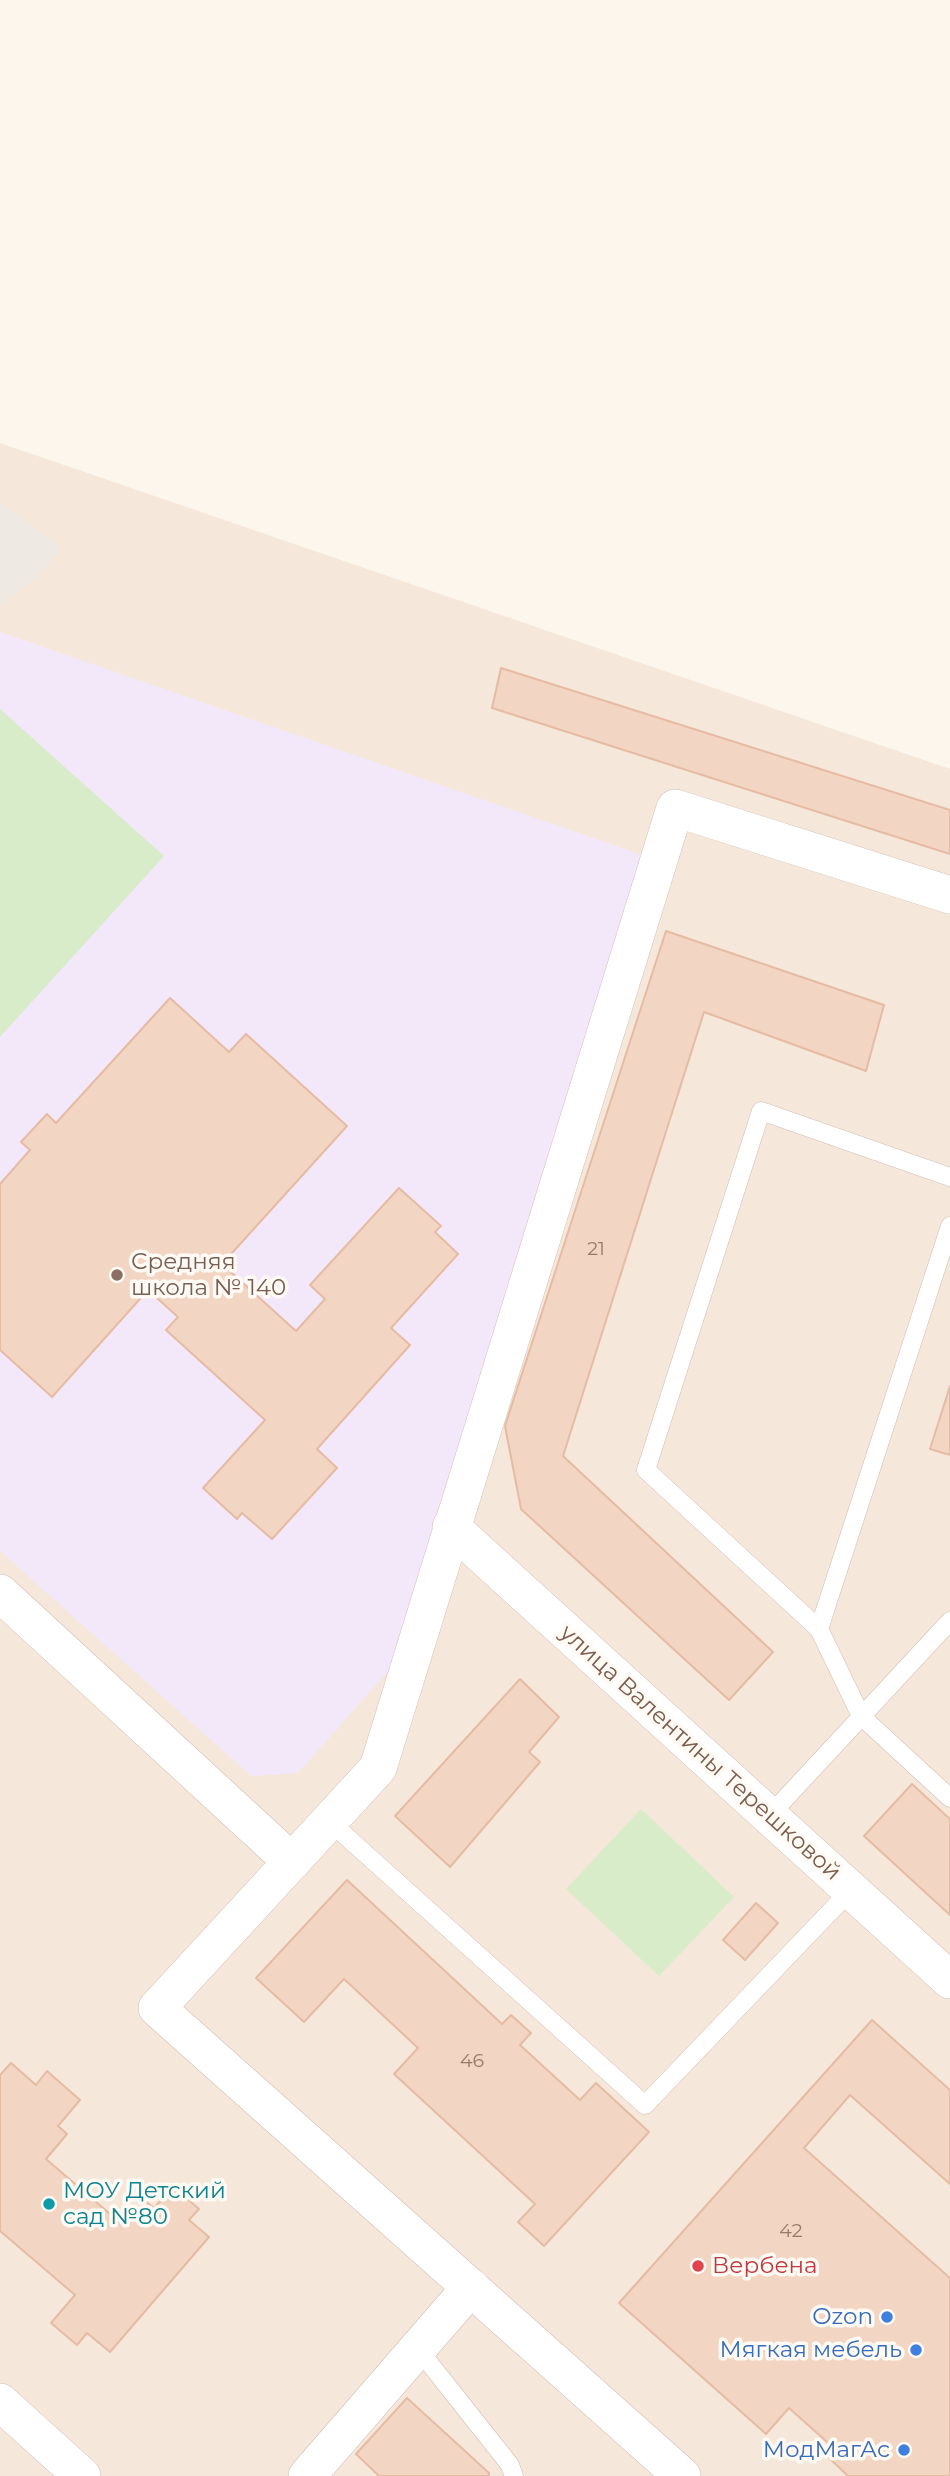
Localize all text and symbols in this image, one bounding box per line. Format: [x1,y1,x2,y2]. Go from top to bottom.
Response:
house number: 21 [587,1238,605,1260]
place label: Средняя школа № 140 [131,1248,286,1302]
marker: Средняя школа № 140 [109,1267,125,1283]
street label: улица Валентины Терешковой [554,1619,846,1887]
house number: 46 [460,2050,484,2072]
place label: МОУ Детский сад №80 [63,2177,226,2231]
marker: МОУ Детский сад №80 [41,2196,57,2212]
house number: 42 [779,2220,803,2242]
place label: Вербена [712,2252,818,2280]
marker: Вербена [690,2258,706,2274]
place label: Ozon [812,2303,873,2331]
marker: Ozon [879,2309,895,2325]
place label: Мягкая мебель [719,2336,902,2364]
marker: Мягкая мебель [908,2342,924,2358]
place label: МодМагАс [763,2436,890,2464]
marker: МодМагАс [896,2442,912,2458]

